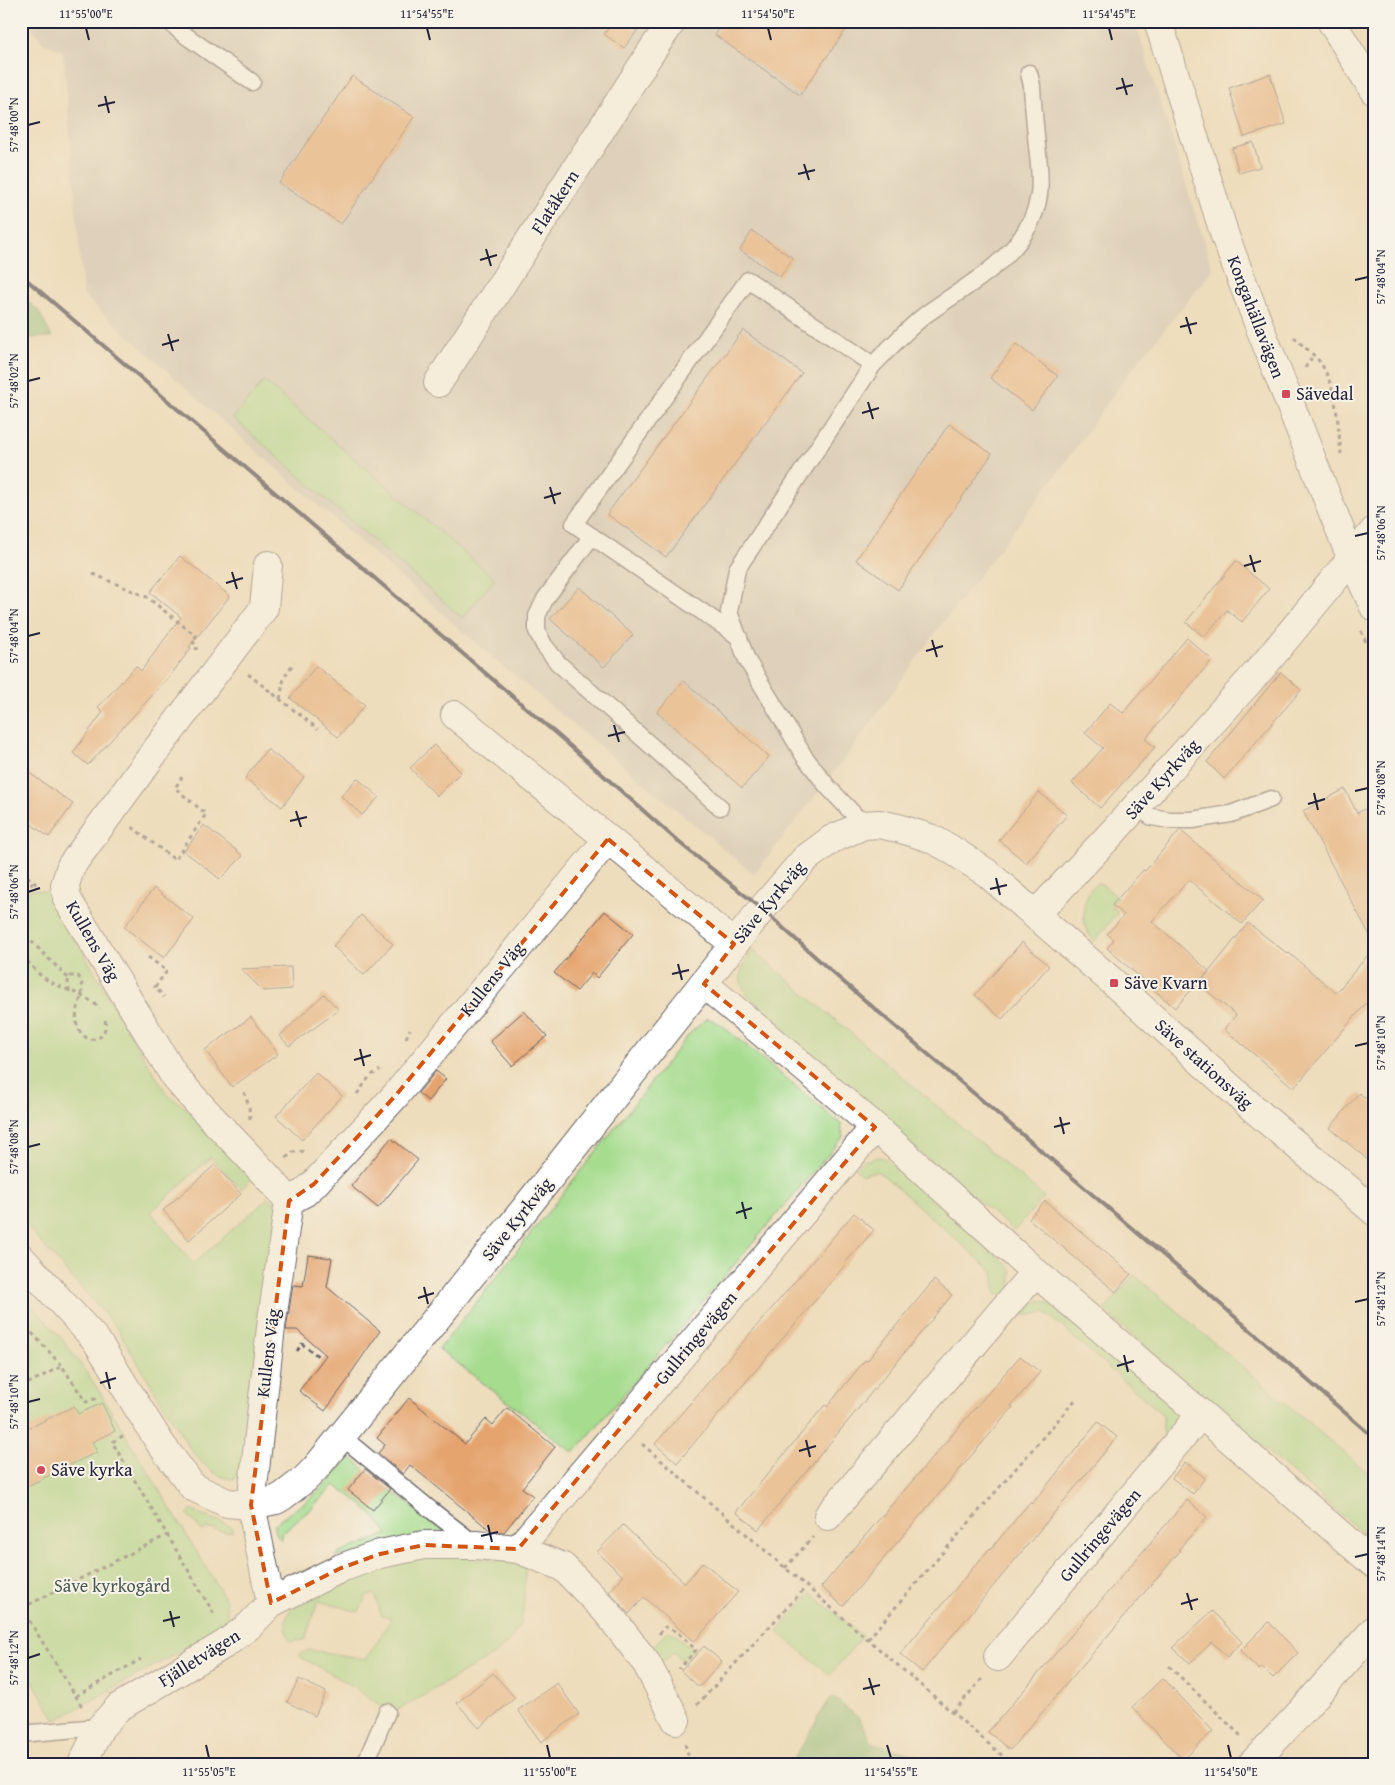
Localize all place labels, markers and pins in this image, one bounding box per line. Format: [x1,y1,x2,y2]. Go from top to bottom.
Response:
place label: Sävedal [1296,380,1353,407]
marker: Sävedal [1280,388,1292,400]
place label: Säve Kvarn [1124,969,1208,996]
marker: Säve Kvarn [1108,977,1120,989]
place label: Säve kyrka [51,1456,133,1483]
marker: Säve kyrka [35,1464,47,1476]

